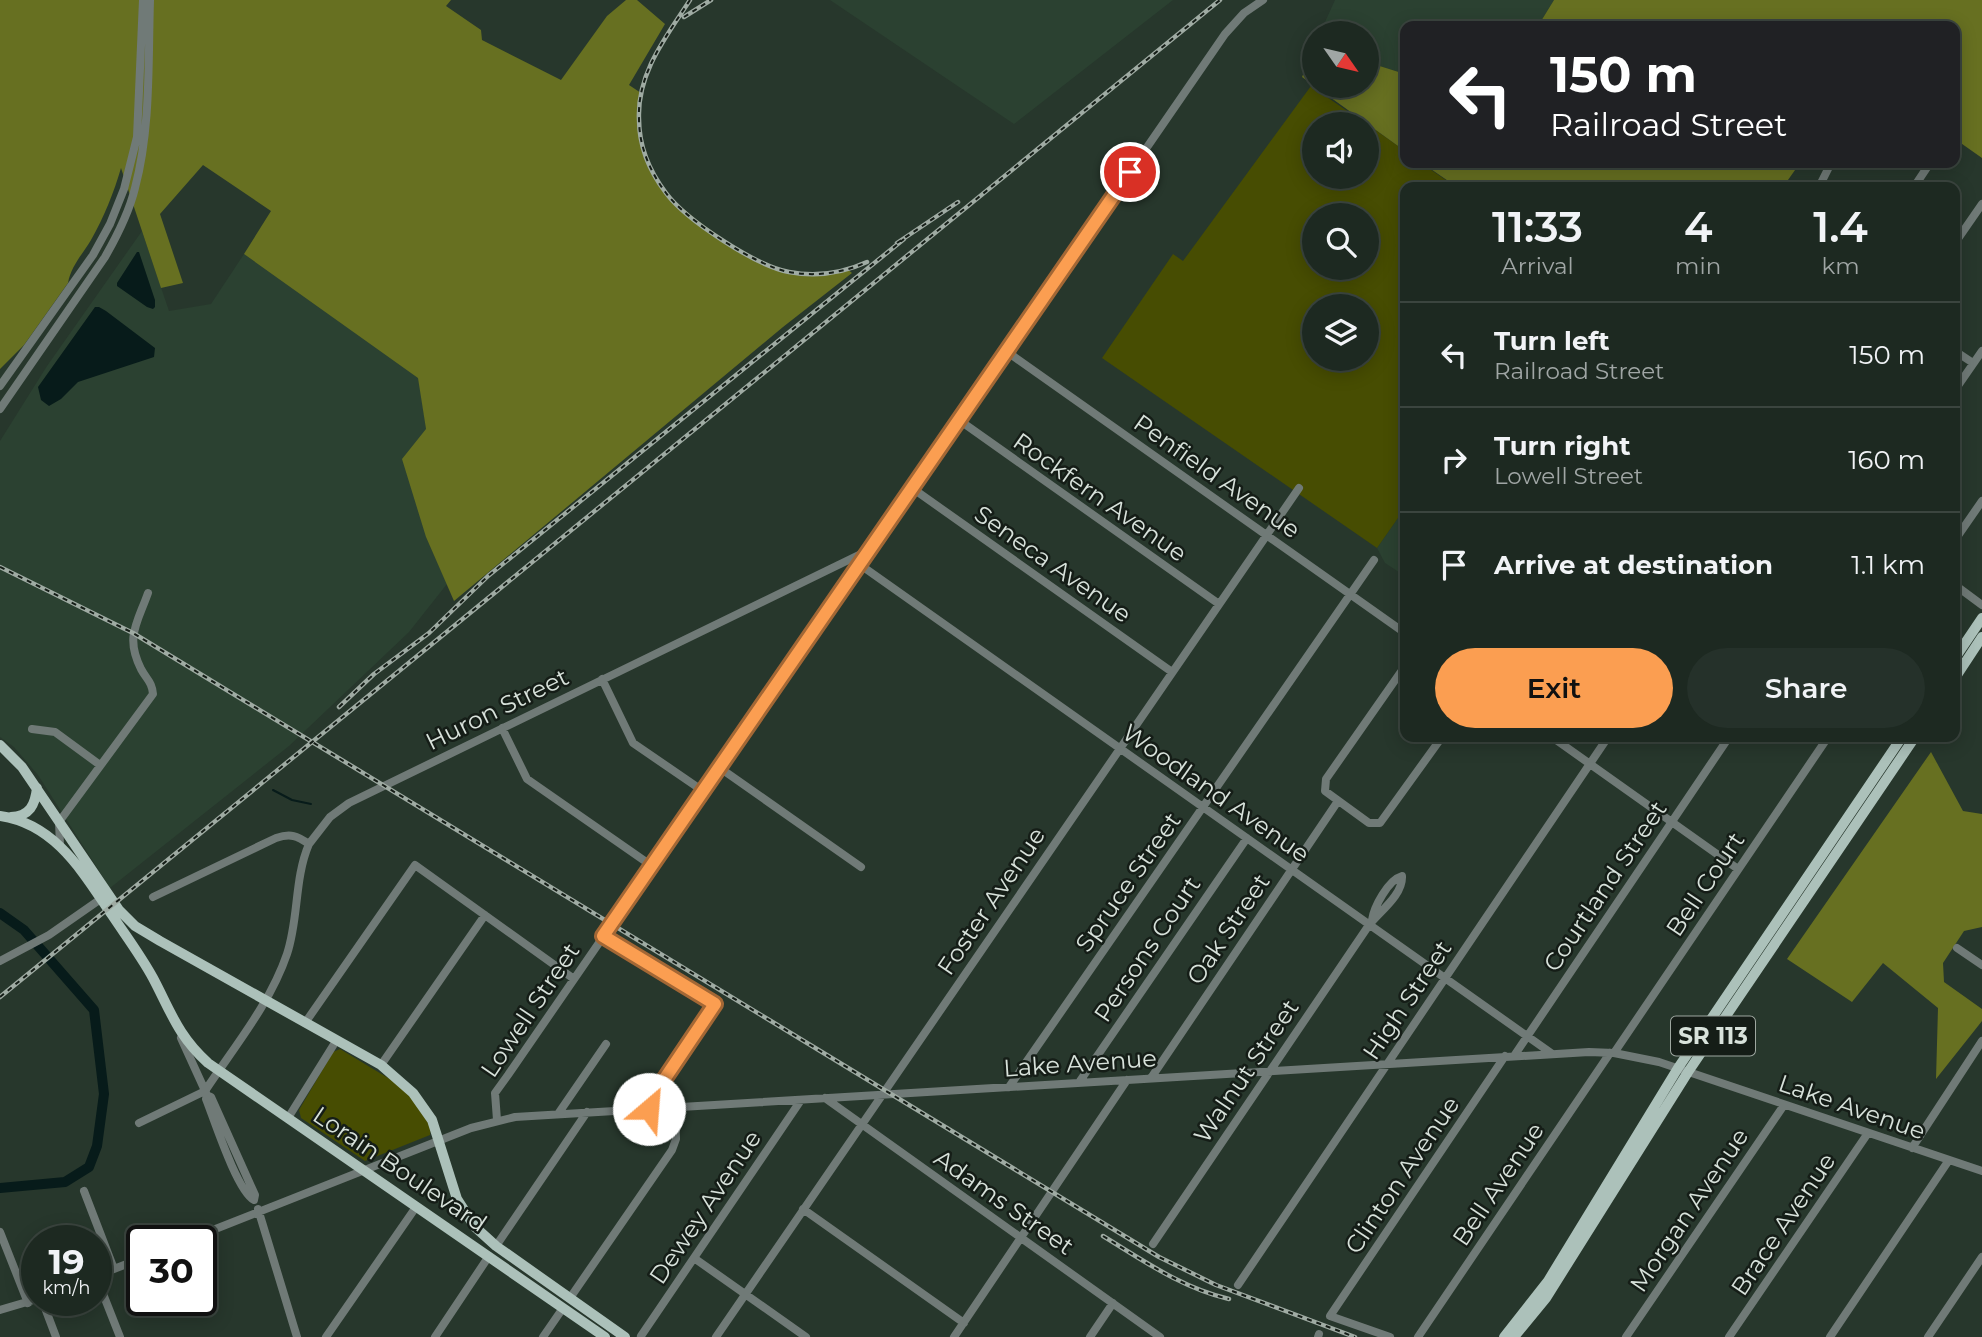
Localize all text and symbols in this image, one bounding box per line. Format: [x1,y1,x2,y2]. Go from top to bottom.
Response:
north arrow [1302,21,1379,98]
map controls [1302,21,1379,371]
text: 150 m [1550,45,1697,104]
icon: left [1435,49,1526,140]
text: Railroad Street [1550,105,1787,144]
button: sound [1302,112,1379,189]
pin [1100,142,1160,202]
icon: arrive [1111,153,1149,191]
text: 11:33 [1492,201,1583,253]
text: 4 [1684,201,1712,253]
text: 1.4 [1813,201,1868,253]
button: search [1302,203,1379,280]
text: Arrival [1501,252,1574,280]
text: min [1675,252,1721,280]
text: km [1822,252,1860,280]
button: layers [1302,294,1379,371]
text: Turn left [1494,325,1610,357]
icon: left [1435,336,1473,374]
text: 150 m [1849,339,1925,371]
text: Railroad Street [1494,357,1664,385]
street label: Penfield Avenue [1128,408,1306,544]
street label: Rockfern Avenue [1008,426,1192,568]
text: Turn right [1494,430,1630,462]
icon: right [1435,441,1473,479]
text: 160 m [1848,444,1925,476]
text: Lowell Street [1494,462,1643,490]
street label: Seneca Avenue [969,499,1137,629]
icon: arrive [1435,546,1473,584]
text: Arrive at destination [1494,549,1773,581]
text: 1.1 km [1851,549,1925,581]
button: Exit [1435,648,1673,728]
button: Share [1687,648,1925,728]
street label: Huron Street [421,662,573,756]
street label: Woodland Avenue [1117,718,1315,868]
street label: Courtland Street [1537,795,1673,977]
street label: Spruce Street [1069,807,1187,957]
street label: Foster Avenue [931,822,1051,980]
street label: Bell Court [1660,826,1750,942]
street label: Oak Street [1180,868,1276,990]
street label: Persons Court [1088,870,1207,1027]
street label: High Street [1357,935,1458,1065]
street label: Lowell Street [474,937,586,1083]
street label: Walnut Street [1187,993,1305,1148]
road number: SR 113 [1671,1016,1755,1056]
street label: Lake Avenue [1002,1043,1158,1083]
street label: Lake Avenue [1775,1068,1929,1146]
position arrow [612,1072,686,1146]
street label: Clinton Avenue [1339,1091,1465,1259]
street label: Lorain Boulevard [308,1100,492,1238]
street label: Bell Avenue [1446,1117,1550,1251]
street label: Morgan Avenue [1624,1123,1754,1297]
street label: Dewey Avenue [643,1125,767,1289]
street label: Adams Street [929,1143,1080,1261]
street label: Brace Avenue [1725,1147,1841,1301]
speed limit sign: 30 [126,1225,217,1316]
text: 19 [48,1240,85,1283]
text: km/h [42,1277,91,1299]

